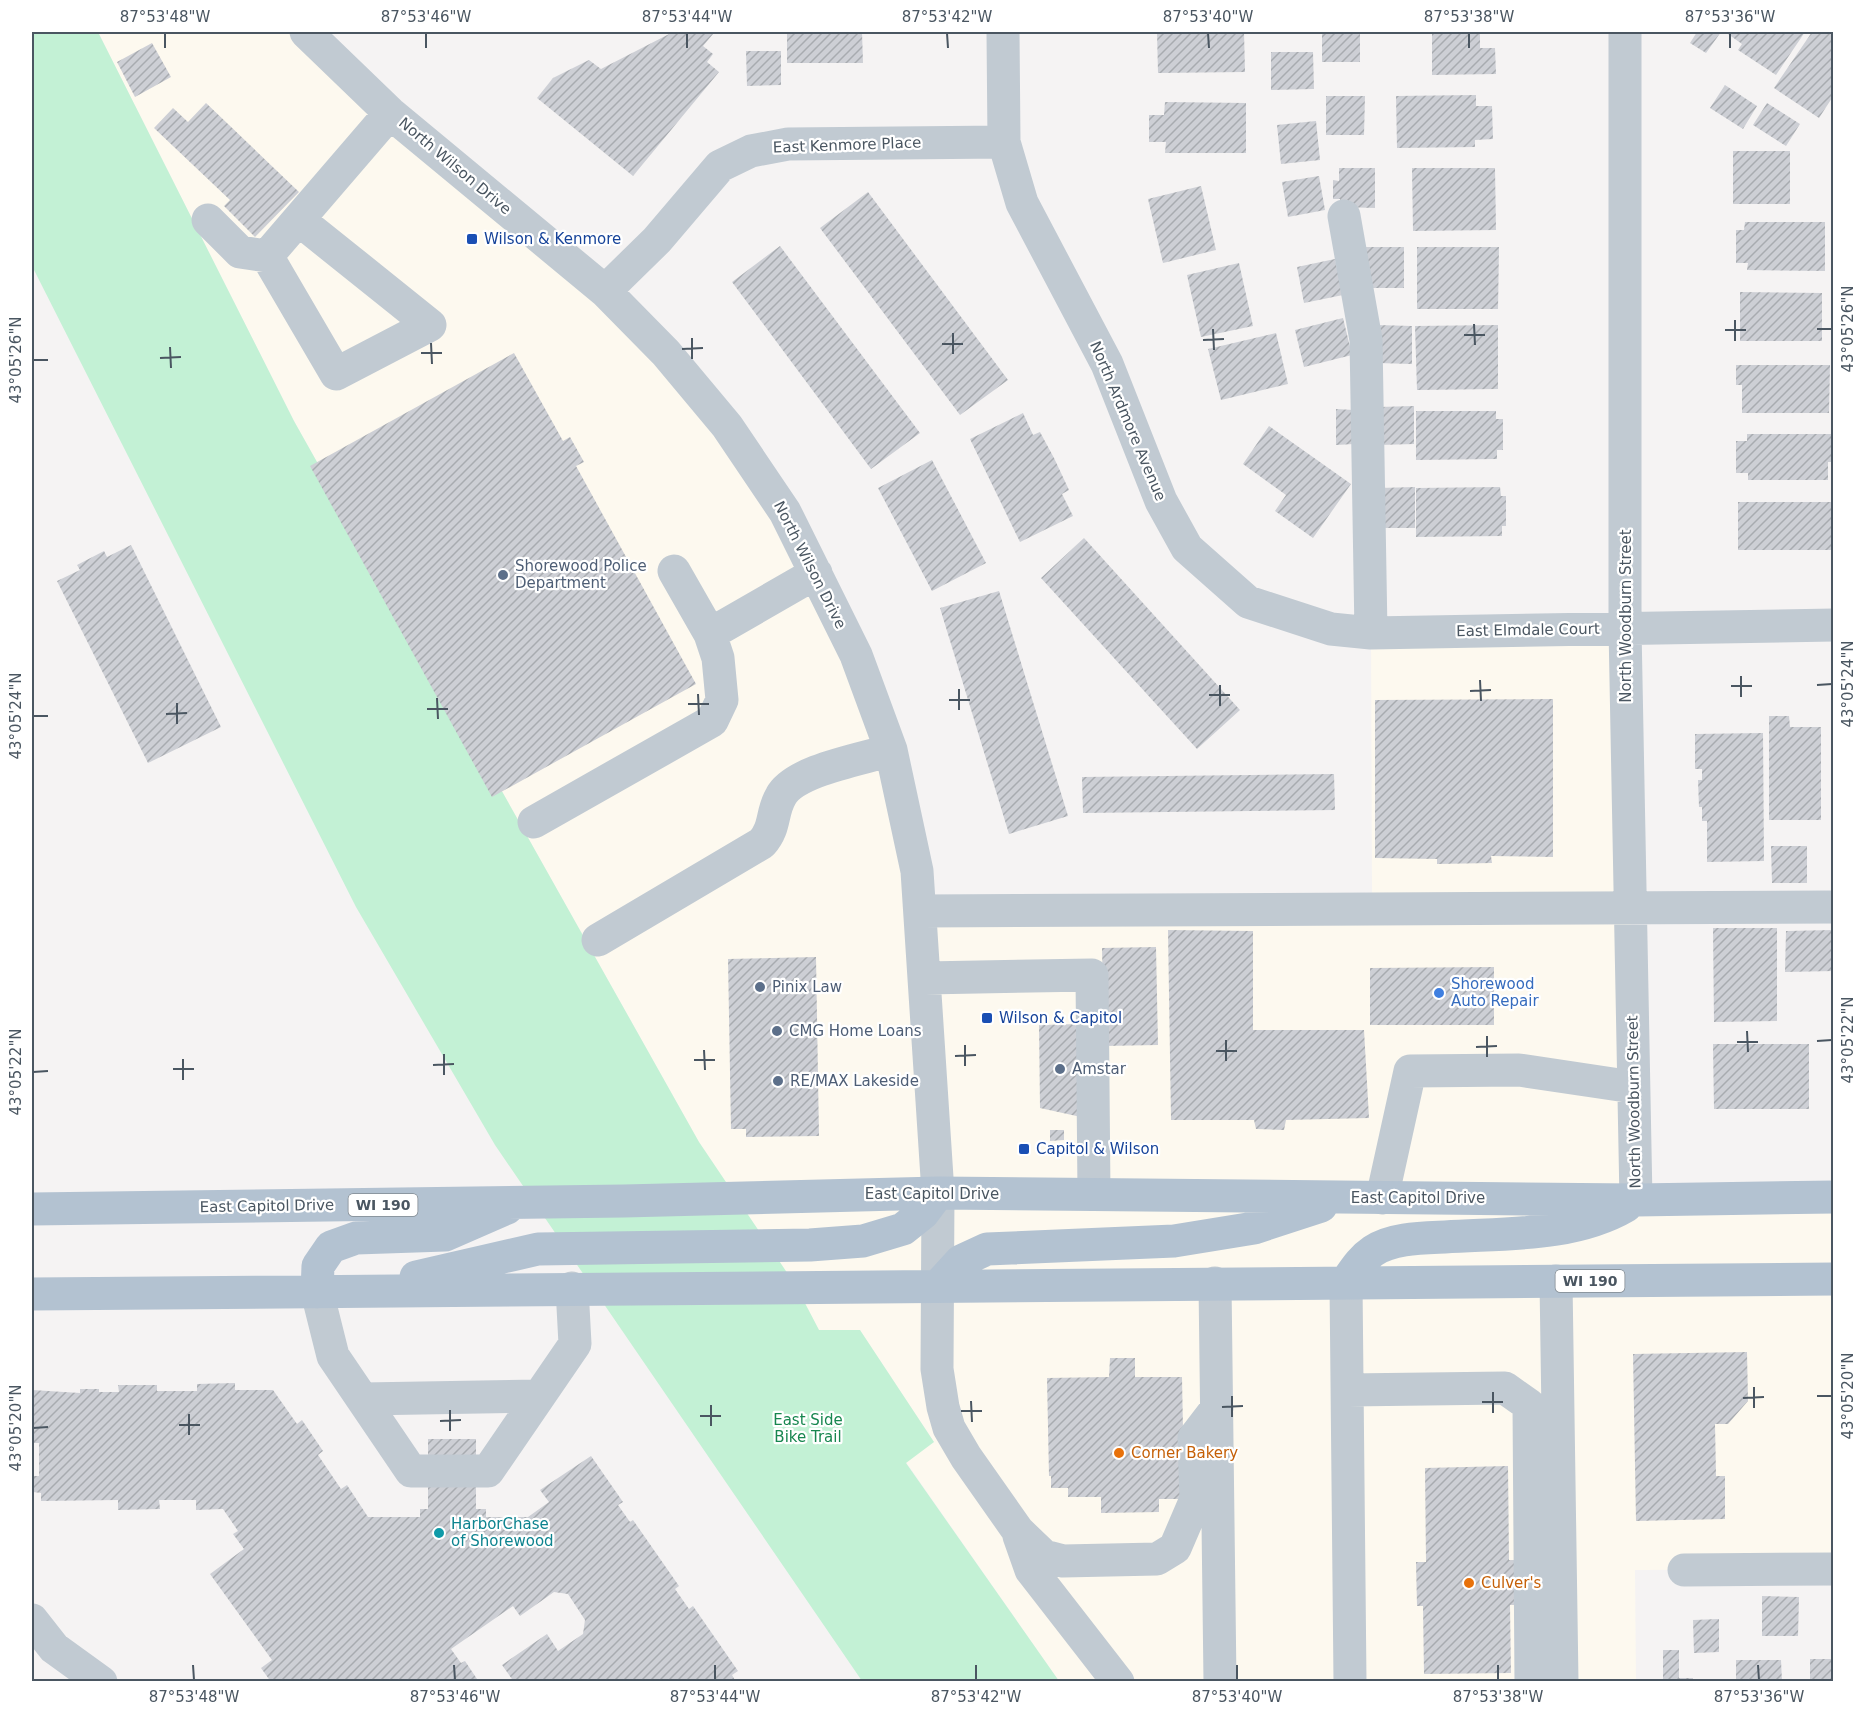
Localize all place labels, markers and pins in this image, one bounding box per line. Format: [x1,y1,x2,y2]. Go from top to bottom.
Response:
place label: Wilson & Kenmore [484,230,621,248]
marker: Wilson & Kenmore [465,232,479,246]
place label: Shorewood Police Department [515,557,647,592]
marker: Shorewood Police Department [496,568,510,582]
place label: Shorewood Auto Repair [1451,975,1539,1010]
place label: Pinix Law [772,978,842,996]
marker: Pinix Law [753,980,767,994]
marker: Shorewood Auto Repair [1432,986,1446,1000]
place label: Wilson & Capitol [999,1009,1122,1027]
marker: Wilson & Capitol [980,1011,994,1025]
place label: CMG Home Loans [789,1022,922,1040]
marker: CMG Home Loans [770,1024,784,1038]
place label: Amstar [1072,1060,1127,1078]
marker: Amstar [1053,1062,1067,1076]
place label: RE/MAX Lakeside [790,1072,919,1090]
marker: RE/MAX Lakeside [771,1074,785,1088]
place label: Capitol & Wilson [1036,1140,1159,1158]
marker: Capitol & Wilson [1017,1142,1031,1156]
place label: Corner Bakery [1131,1444,1238,1462]
marker: Corner Bakery [1112,1446,1126,1460]
place label: HarborChase of Shorewood [451,1515,554,1550]
marker: HarborChase of Shorewood [432,1526,446,1540]
place label: Culver's [1481,1574,1542,1592]
marker: Culver's [1462,1576,1476,1590]

